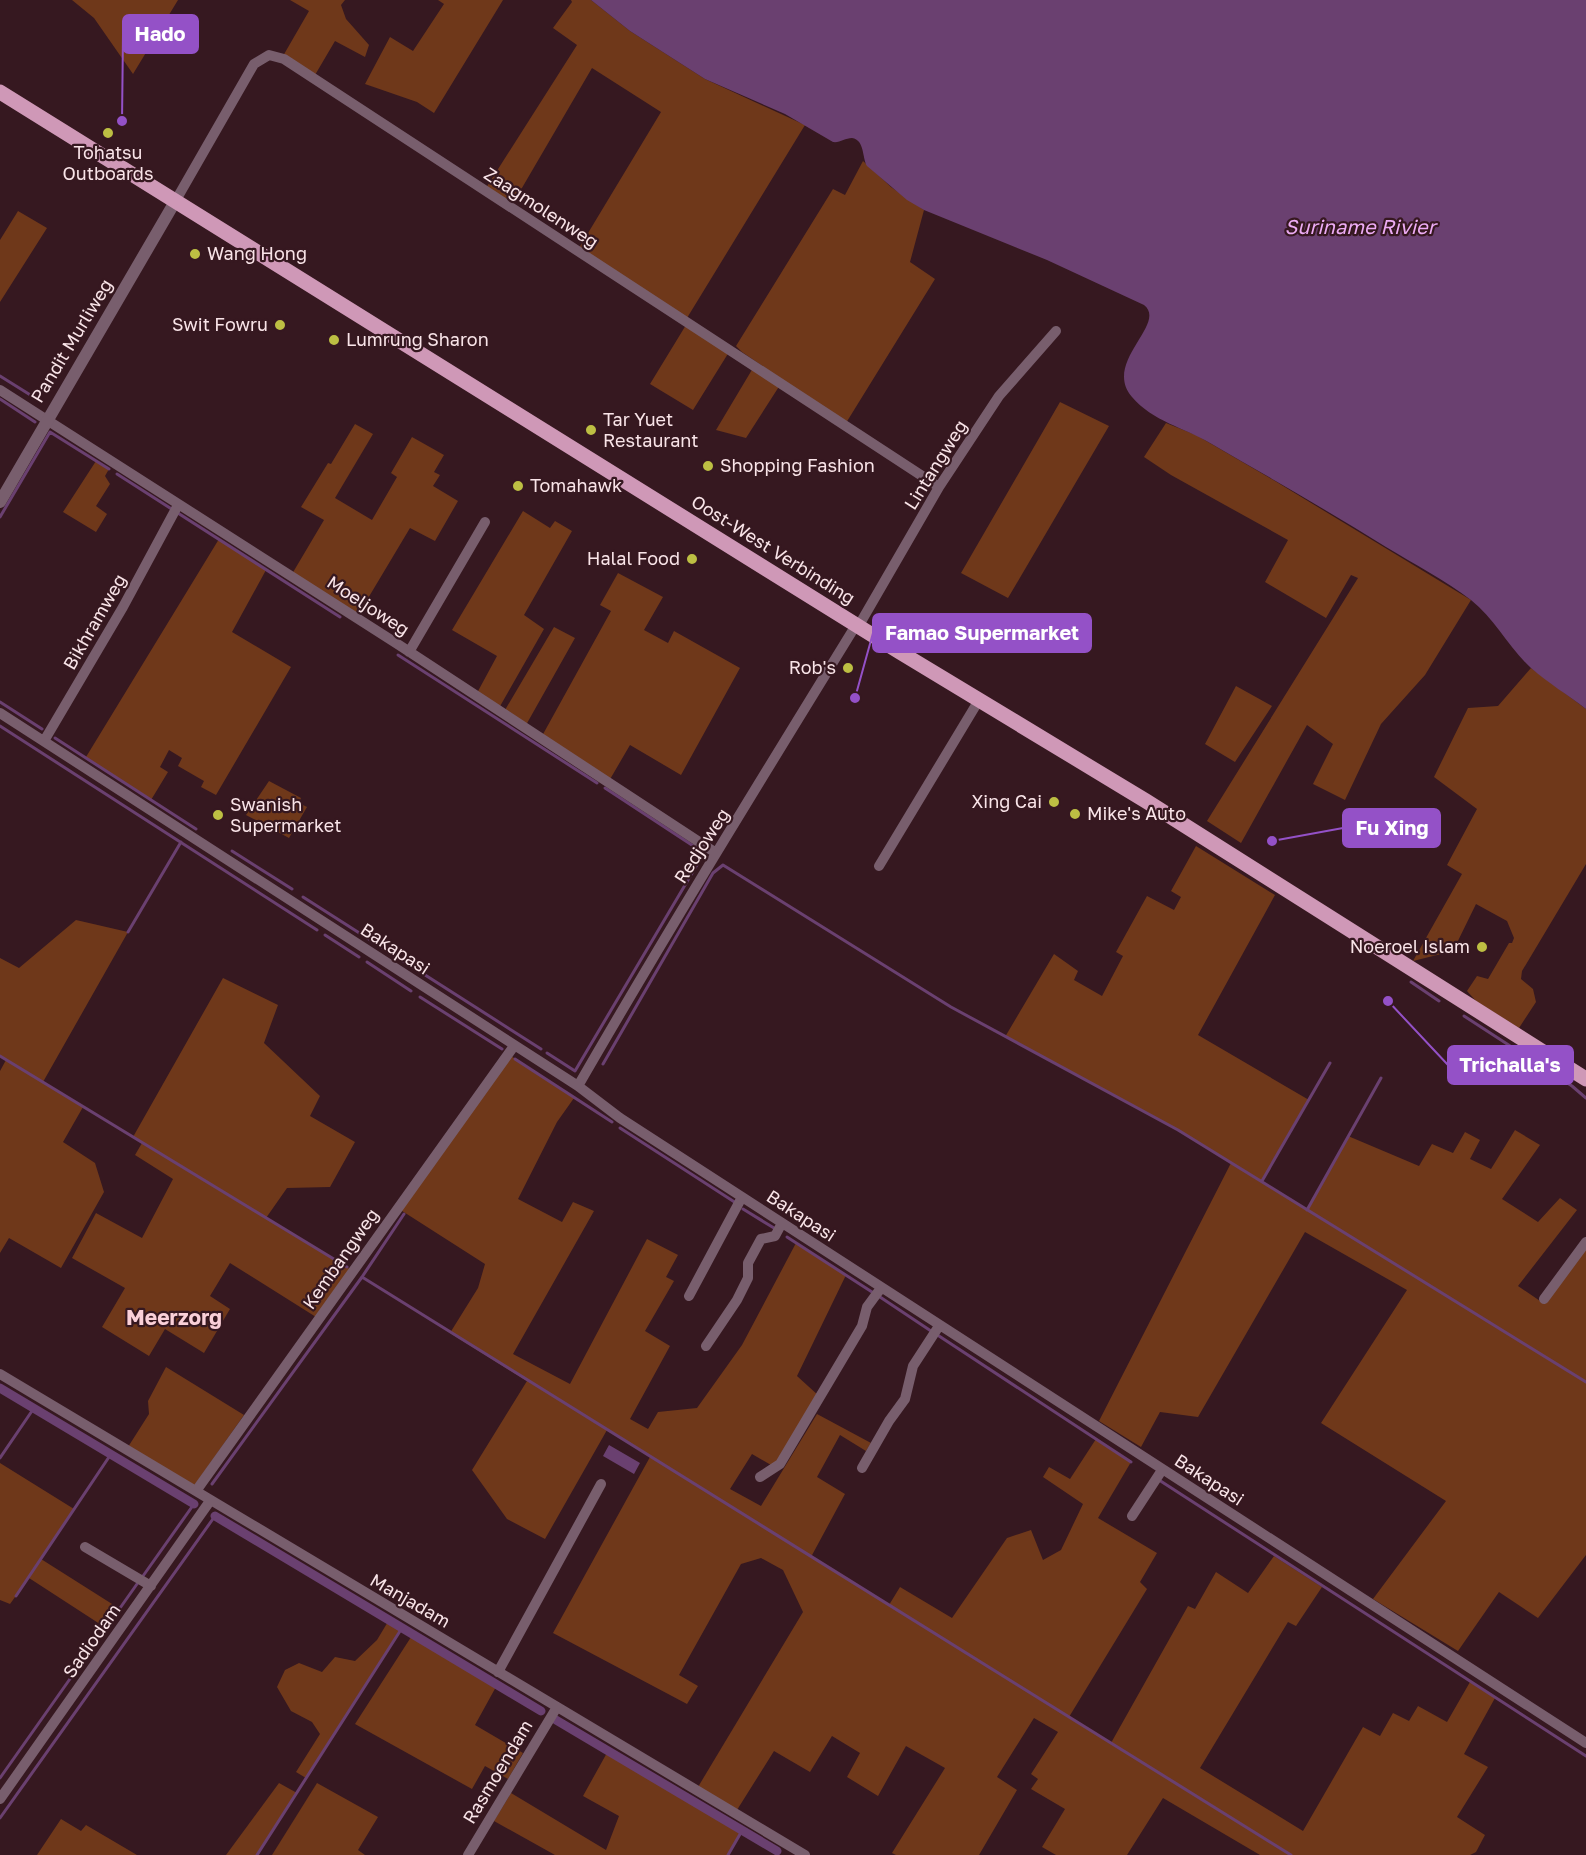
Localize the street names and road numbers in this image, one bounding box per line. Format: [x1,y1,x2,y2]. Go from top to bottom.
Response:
street label: Zaagmolenweg [480,162,603,252]
street label: Pandit Murliweg [26,275,117,406]
street label: Lintangweg [899,416,971,513]
street label: Oost-West Verbinding [688,490,860,609]
street label: Bikhramweg [58,570,130,673]
street label: Moeljoweg [323,570,414,640]
street label: Redjoweg [669,804,734,887]
street label: Bakapasi [357,918,434,979]
street label: Bakapasi [763,1185,840,1246]
street label: Kembangweg [297,1204,383,1313]
street label: Bakapasi [1171,1449,1248,1510]
street label: Manjadam [367,1568,454,1632]
street label: Sadiodam [58,1599,125,1682]
street label: Rasmoendam [458,1716,537,1827]

